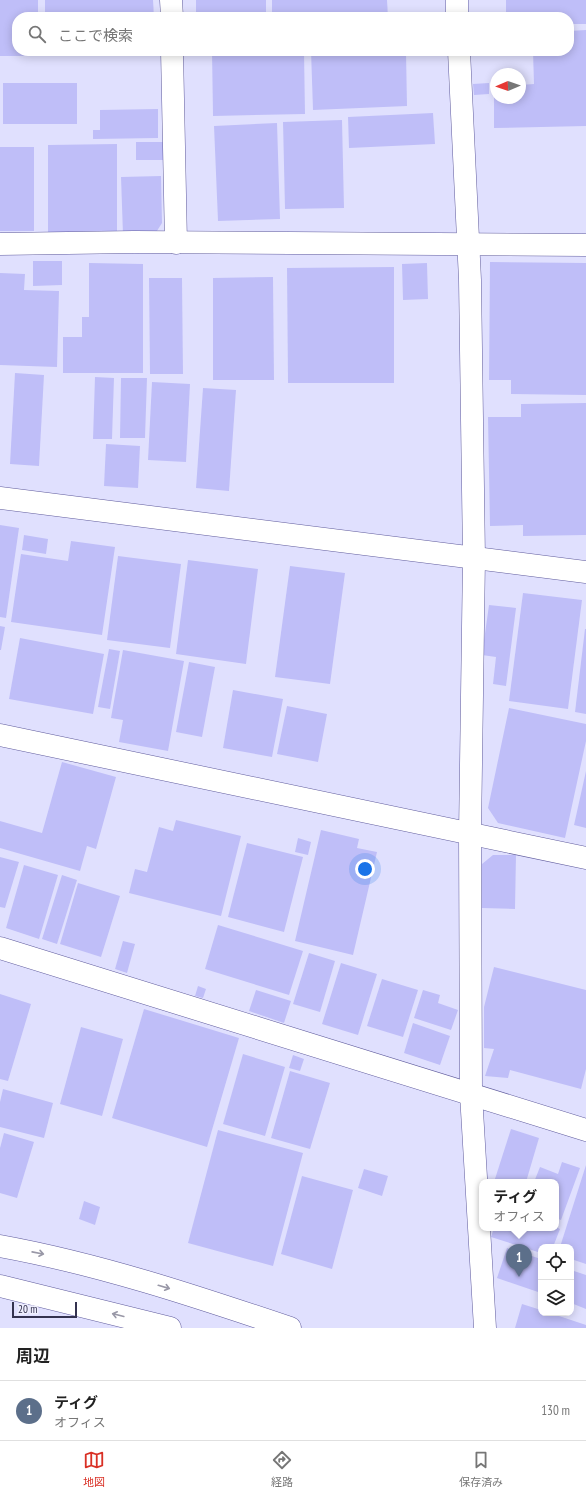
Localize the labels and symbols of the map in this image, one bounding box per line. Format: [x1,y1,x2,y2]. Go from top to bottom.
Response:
north arrow [490,68,526,104]
your location [355,859,375,879]
pin: 1 [506,1244,532,1277]
one-way arrow [31,1249,44,1257]
one-way arrow [157,1284,170,1291]
scale bar [12,1300,77,1319]
one-way arrow [112,1310,125,1318]

